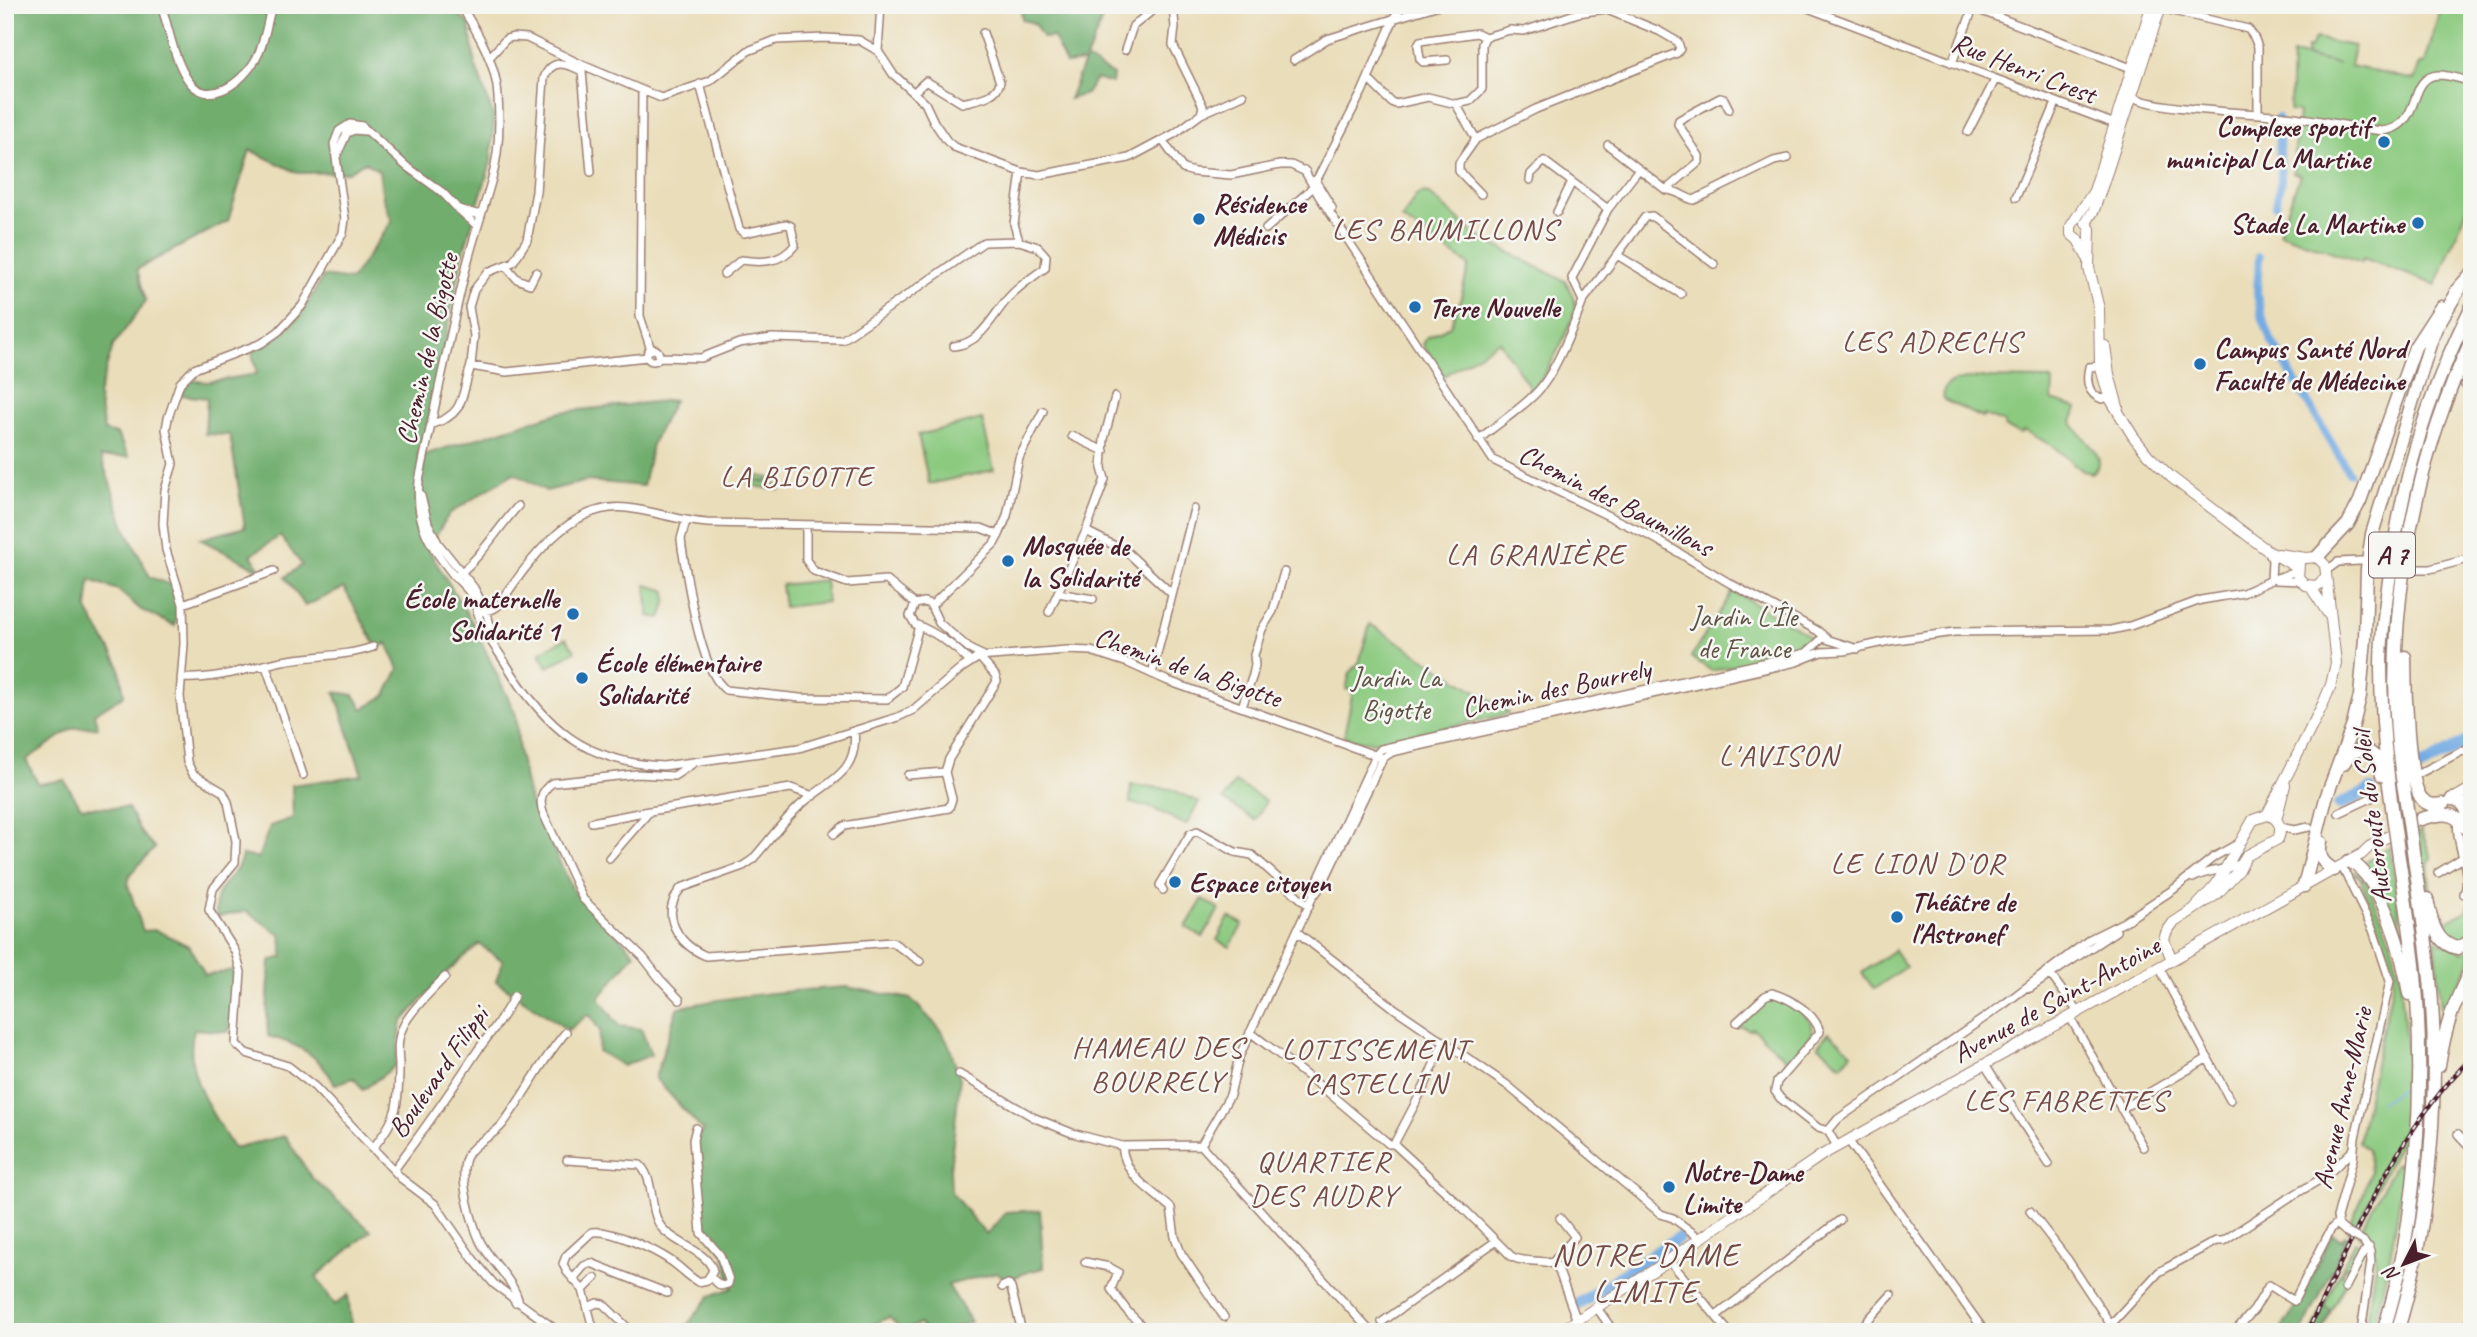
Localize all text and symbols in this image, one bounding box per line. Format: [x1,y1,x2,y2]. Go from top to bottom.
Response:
street label: Rue Henri Crest [1947,25,2104,112]
place label: Complexe sportif municipal La Martine [2165,109,2377,176]
marker: Complexe sportif municipal La Martine [2376,134,2392,150]
place label: Résidence Médicis [1213,186,1308,253]
place label: Stade La Martine [2230,206,2407,241]
district label: LES BAUMILLONS [1332,210,1562,248]
marker: Résidence Médicis [1191,211,1207,227]
marker: Stade La Martine [2410,215,2426,231]
street label: Chemin de la Bigotte [388,248,466,448]
place label: Terre Nouvelle [1429,290,1562,325]
marker: Terre Nouvelle [1407,299,1423,315]
district label: LES ADRECHS [1842,322,2025,360]
place label: Campus Santé Nord Faculté de Médecine [2214,331,2410,398]
marker: Campus Santé Nord Faculté de Médecine [2192,356,2208,372]
street label: Chemin des Baumillons [1513,436,1721,565]
district label: LA BIGOTTE [720,457,876,495]
place label: Mosquée de la Solidarité [1022,528,1143,595]
road number: A 7 [2369,533,2415,578]
district label: LA GRANIÈRE [1446,535,1628,573]
marker: Mosquée de la Solidarité [1000,553,1016,569]
place label: École maternelle Solidarité 1 [404,581,562,648]
park label: Jardin L'Île de France [1689,599,1799,666]
marker: École maternelle Solidarité 1 [565,606,581,622]
street label: Chemin de la Bigotte [1090,619,1288,716]
place label: École élémentaire Solidarité [596,645,762,712]
street label: Chemin des Bourrely [1459,650,1656,725]
park label: Jardin La Bigotte [1349,660,1443,727]
marker: École élémentaire Solidarité [574,670,590,686]
street label: Autoroute du Soleil [2342,723,2399,905]
district label: L'AVISON [1719,736,1842,774]
district label: LE LION D'OR [1831,844,2007,882]
place label: Espace citoyen [1189,865,1332,900]
marker: Espace citoyen [1167,874,1183,890]
place label: Théâtre de l'Astronef [1911,884,2018,951]
marker: Théâtre de l'Astronef [1889,909,1905,925]
street label: Avenue de Saint-Antoine [1946,927,2167,1070]
street label: Boulevard Filippi [380,996,498,1144]
street label: Avenue Anne-Marie [2304,1002,2380,1192]
district label: HAMEAU DES BOURRELY [1072,1028,1248,1100]
district label: LOTISSEMENT CASTELLIN [1282,1030,1475,1102]
district label: LES FABRETTES [1964,1081,2171,1119]
district label: QUARTIER DES AUDRY [1250,1142,1402,1214]
place label: Notre-Dame Limite [1683,1154,1805,1221]
marker: Notre-Dame Limite [1661,1179,1677,1195]
north arrow [2368,1228,2438,1298]
district label: NOTRE-DAME LIMITE [1552,1234,1742,1312]
text: N [2377,1260,2405,1287]

